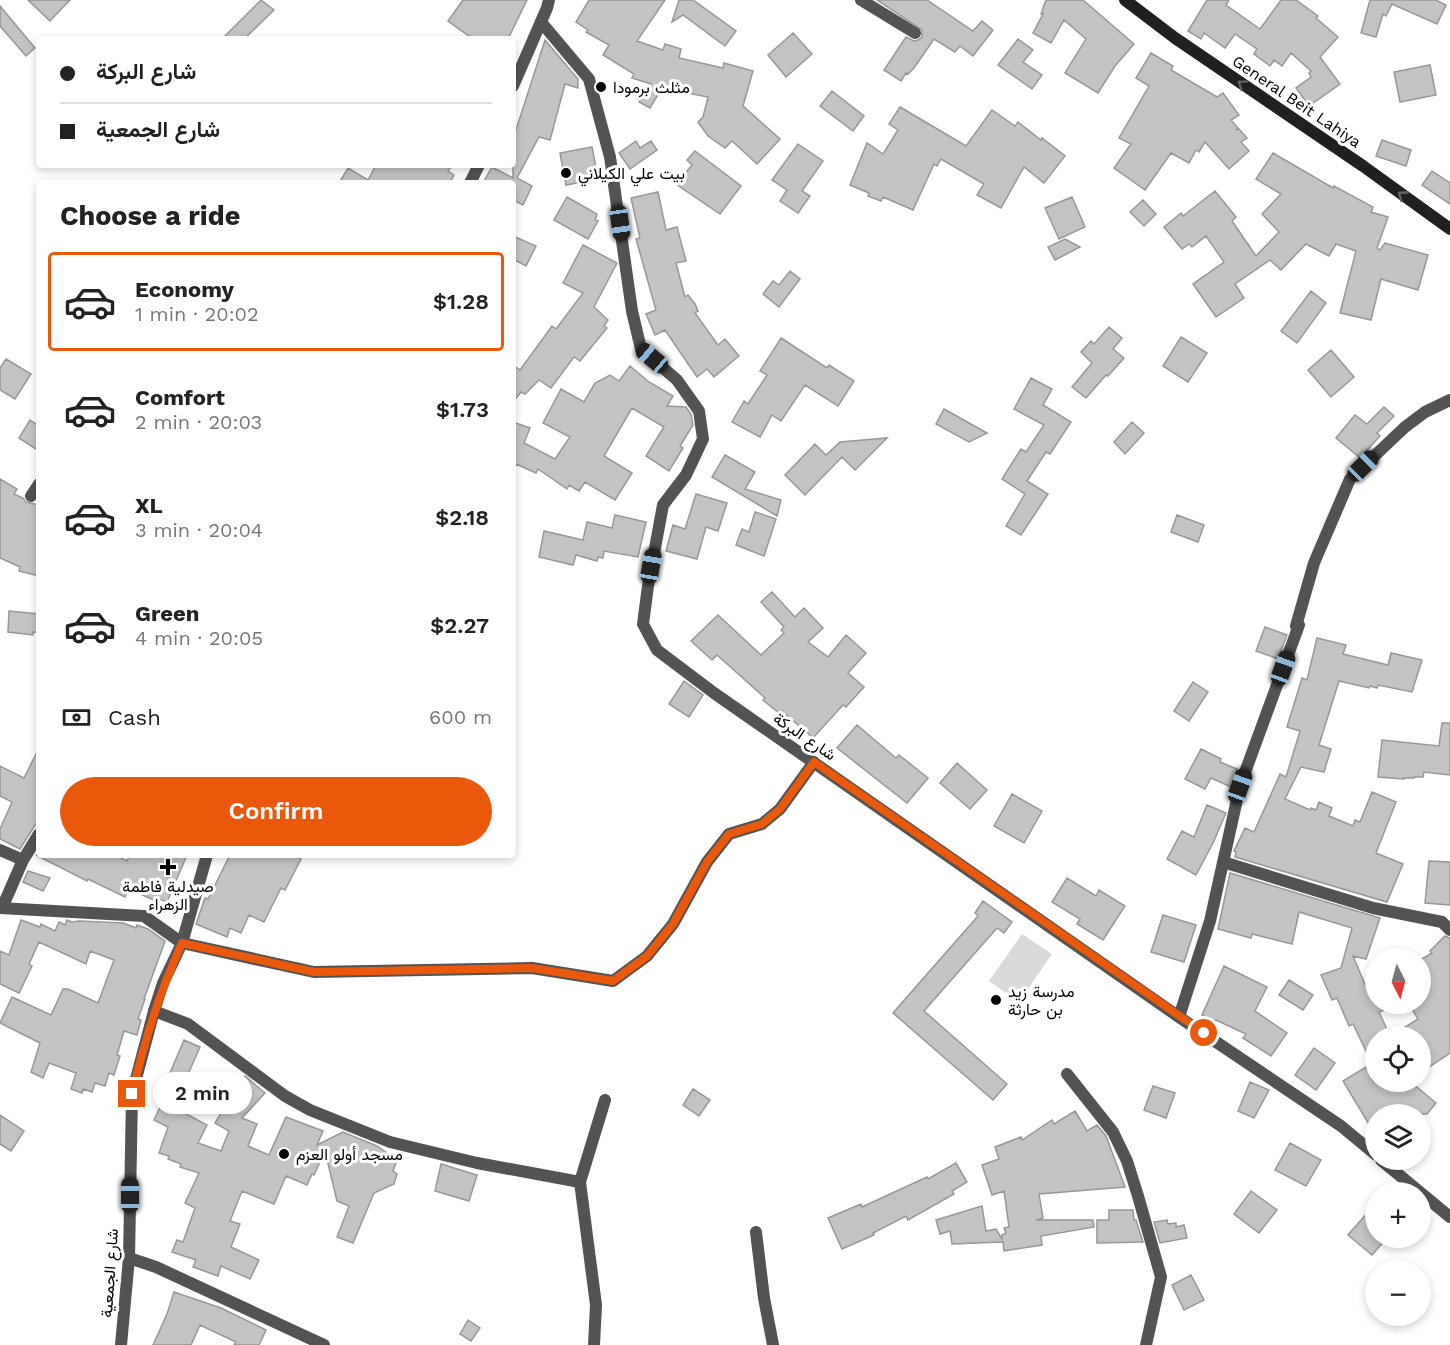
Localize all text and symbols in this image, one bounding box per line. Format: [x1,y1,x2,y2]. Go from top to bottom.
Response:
street label: General Beit Lahiya [1229,51,1365,152]
text: شارع البركة [96,59,196,84]
place label: مثلث برمودا [613,78,690,98]
marker: مثلث برمودا [594,80,608,94]
one-way arrow [1238,80,1249,91]
text: شارع الجمعية [96,117,220,142]
place label: بيت علي الكيلاني [578,164,685,187]
marker: بيت علي الكيلاني [559,166,573,180]
one-way arrow [1398,191,1409,202]
text: Choose a ride [60,200,240,232]
car [609,204,631,242]
icon: car [63,275,117,329]
text: Economy [135,277,234,302]
text: $1.28 [433,289,489,314]
text: 1 min · 20:02 [135,302,259,326]
car [632,340,672,376]
icon: car [63,383,117,437]
text: Comfort [135,385,225,410]
text: $1.73 [436,397,489,422]
text: 2 min · 20:03 [135,410,262,434]
car [1344,447,1382,485]
icon: car [63,491,117,545]
text: XL [135,493,163,518]
text: $2.18 [435,505,489,530]
text: 3 min · 20:04 [135,518,263,542]
car [639,547,663,585]
icon: car [63,599,117,653]
text: Green [135,601,199,626]
text: $2.27 [430,613,489,638]
text: 4 min · 20:05 [135,626,263,650]
car [1268,648,1298,688]
icon: cash [60,701,93,734]
text: Cash [108,705,161,730]
text: 600 m [429,705,492,729]
street label: شارع البركة [769,709,840,766]
car [1225,766,1255,806]
button: Confirm [60,777,492,846]
marker: صيدلية فاطمة الزهراء [161,860,175,874]
place label: صيدلية فاطمة الزهراء [122,877,214,915]
north arrow [1365,948,1431,1014]
map controls [1365,948,1431,1326]
place label: مدرسة زيد بن حارثة [1008,982,1075,1020]
marker: مدرسة زيد بن حارثة [989,993,1003,1007]
route start [1190,1019,1217,1046]
button: locate [1365,1026,1431,1092]
callout: 2 min [153,1073,252,1115]
route end [118,1080,145,1107]
text: 2 min [175,1081,230,1105]
button: layers [1365,1104,1431,1170]
place label: مسجد أولو العزم [296,1145,403,1165]
marker: مسجد أولو العزم [277,1147,291,1161]
car [121,1177,139,1213]
button: + [1365,1182,1431,1248]
street label: شارع الجمعية [97,1228,124,1318]
button: − [1365,1260,1431,1326]

